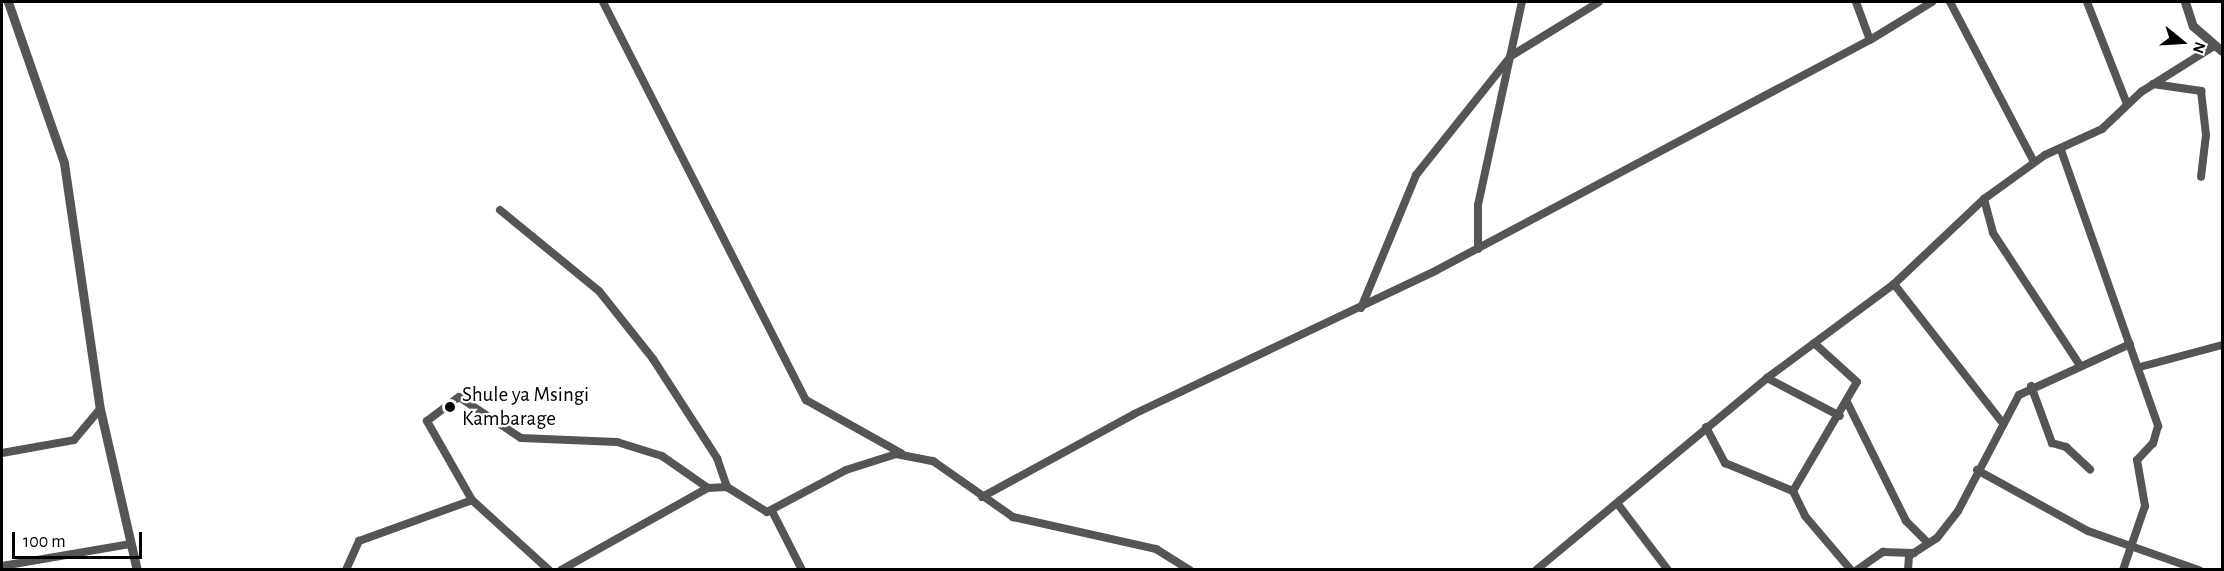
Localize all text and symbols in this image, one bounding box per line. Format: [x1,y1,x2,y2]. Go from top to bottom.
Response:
north arrow [2152,12,2212,72]
text: N [2190,40,2208,55]
place label: Shule ya Msingi Kambarage [462,382,589,432]
marker: Shule ya Msingi Kambarage [443,400,457,414]
scale bar [15,520,146,558]
text: 100 m [23,533,66,551]

